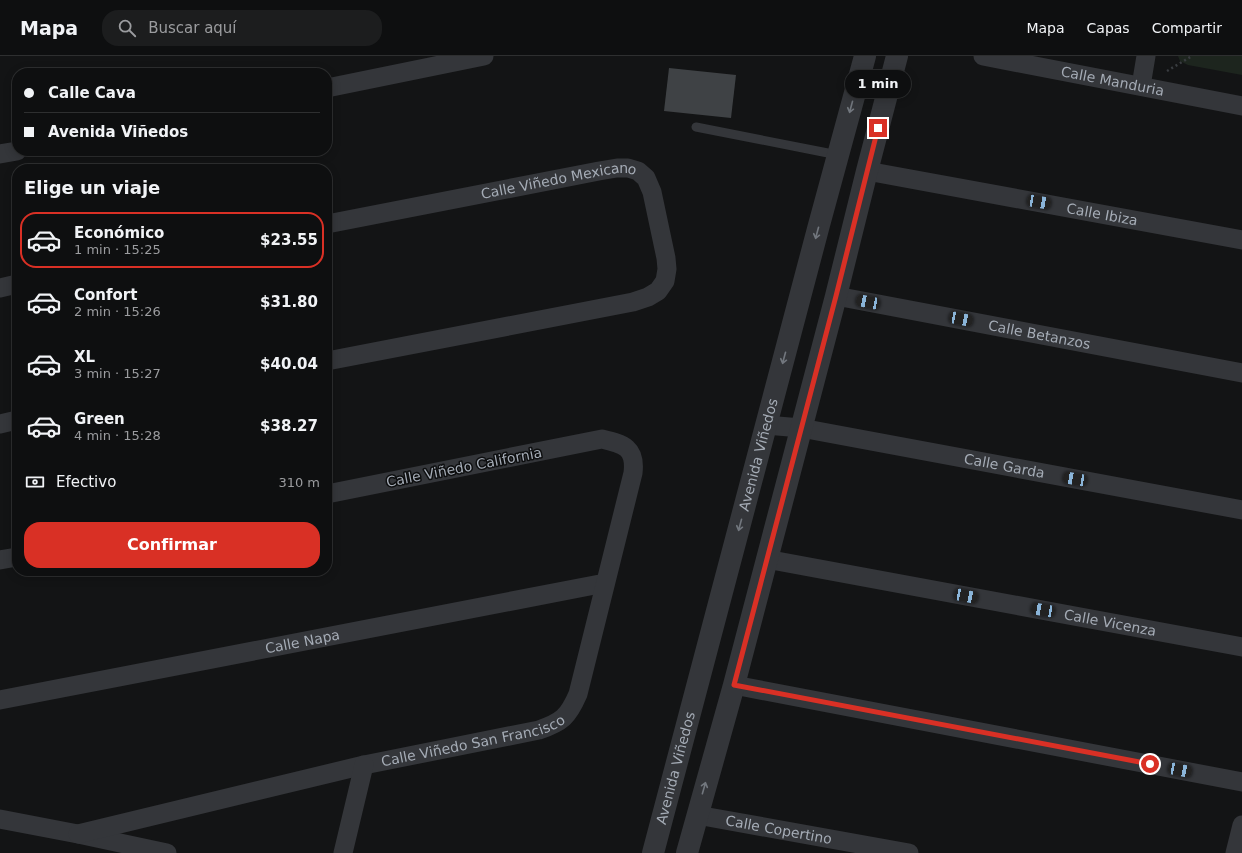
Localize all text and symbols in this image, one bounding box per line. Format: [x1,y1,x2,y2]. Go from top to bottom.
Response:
search box [102,10,382,46]
text: Mapa [20,17,78,39]
icon: search [116,17,138,39]
text: Buscar aquí [148,19,237,37]
text: Mapa [1026,20,1065,36]
text: Capas [1087,20,1130,36]
text: Compartir [1152,20,1222,36]
street label: Calle Manduria [1060,63,1166,99]
callout: 1 min [845,70,911,98]
text: 1 min [858,76,898,91]
text: Calle Cava [48,84,136,102]
one-way arrow [847,100,854,113]
route end [869,119,887,137]
text: Avenida Viñedos [48,123,188,141]
street label: Calle Viñedo Mexicano [479,160,639,202]
text: Elige un viaje [24,177,160,198]
car [1026,194,1052,210]
street label: Calle Ibiza [1065,200,1139,229]
icon: car [26,222,62,258]
text: Económico [74,224,164,242]
one-way arrow [812,226,820,239]
text: $23.55 [260,231,318,249]
text: 1 min · 15:25 [74,242,161,257]
icon: car [26,284,62,320]
text: Confort [74,286,137,304]
text: $31.80 [260,293,318,311]
car [855,294,881,310]
text: 2 min · 15:26 [74,304,161,319]
car [948,311,974,327]
street label: Calle Betanzos [987,317,1092,352]
icon: car [26,346,62,382]
text: XL [74,348,95,366]
one-way arrow [780,352,787,365]
text: $40.04 [260,355,318,373]
text: 3 min · 15:27 [74,366,161,381]
street label: Avenida Viñedos [736,397,781,513]
icon: car [26,408,62,444]
text: Green [74,410,125,428]
text: $38.27 [260,417,318,435]
text: 4 min · 15:28 [74,428,161,443]
street label: Calle Viñedo California [385,444,543,490]
street label: Calle Garda [963,450,1046,481]
icon: cash [24,471,46,493]
car [1062,471,1088,487]
text: Efectivo [56,473,116,491]
text: 310 m [278,475,320,490]
one-way arrow [736,518,743,531]
button: Confirmar [24,522,320,568]
car [953,588,979,604]
car [1030,602,1056,618]
street label: Calle Vicenza [1063,606,1158,639]
street label: Calle Napa [264,626,341,657]
street label: Avenida Viñedos [653,710,698,826]
street label: Calle Viñedo San Francisco [380,711,568,769]
route start [1141,755,1159,773]
car [1167,762,1193,778]
one-way arrow [701,782,708,795]
street label: Calle Copertino [724,812,833,847]

